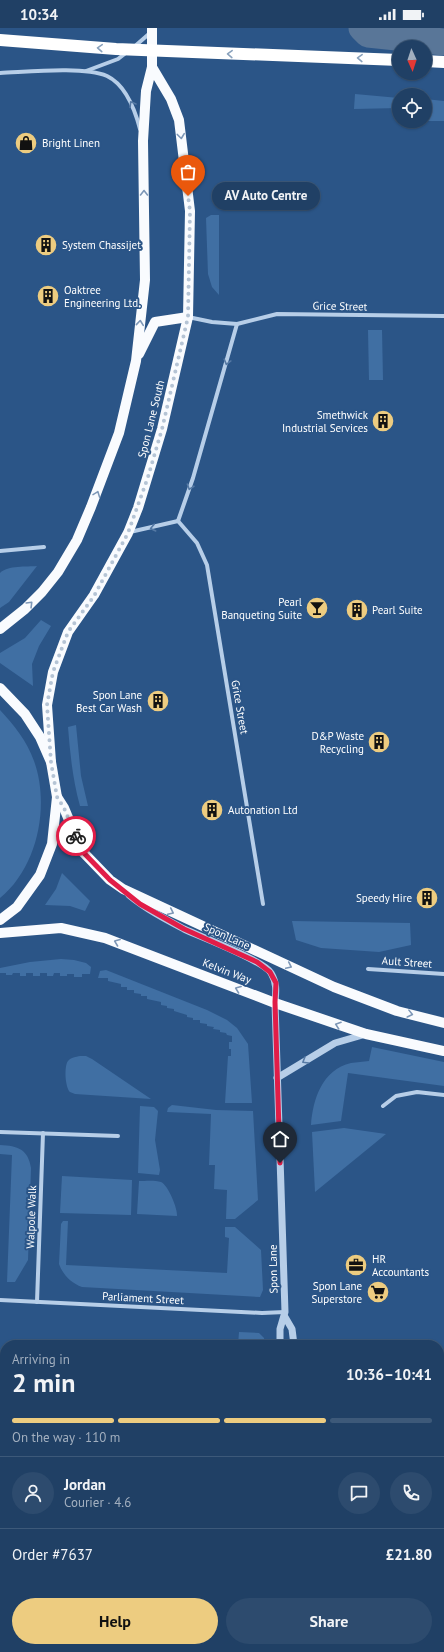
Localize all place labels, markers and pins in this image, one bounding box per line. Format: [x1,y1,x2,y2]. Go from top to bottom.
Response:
shop icon: Bright Linen [13,130,39,156]
place label: Bright Linen [42,136,100,150]
pin [171,155,205,196]
callout: AV Auto Centre [212,182,320,210]
building icon: System Chassijet [33,232,59,258]
place label: System Chassijet [62,238,141,252]
building icon: Oaktree Engineering Ltd. [35,283,61,309]
place label: Oaktree Engineering Ltd. [64,283,141,310]
place label: Smethwick Industrial Services [282,408,369,435]
building icon: Smethwick Industrial Services [370,408,396,434]
place label: Pearl Banqueting Suite [221,595,303,622]
bar icon: Pearl Banqueting Suite [304,595,330,621]
building icon: Pearl Suite [344,597,370,623]
place label: Pearl Suite [372,603,423,617]
place label: Spon Lane Best Car Wash [76,688,142,715]
building icon: Spon Lane Best Car Wash [145,688,171,714]
place label: D&P Waste Recycling [311,729,364,756]
building icon: D&P Waste Recycling [366,729,392,755]
building icon: Autonation Ltd [199,797,225,823]
place label: Autonation Ltd [228,803,298,817]
building icon: Speedy Hire [414,885,440,911]
place label: Speedy Hire [356,891,412,905]
pin [263,1122,297,1163]
office icon: HR Accountants [343,1252,369,1278]
place label: HR Accountants [372,1252,429,1279]
place label: Spon Lane Superstore [311,1279,362,1306]
supermarket icon: Spon Lane Superstore [365,1279,391,1305]

